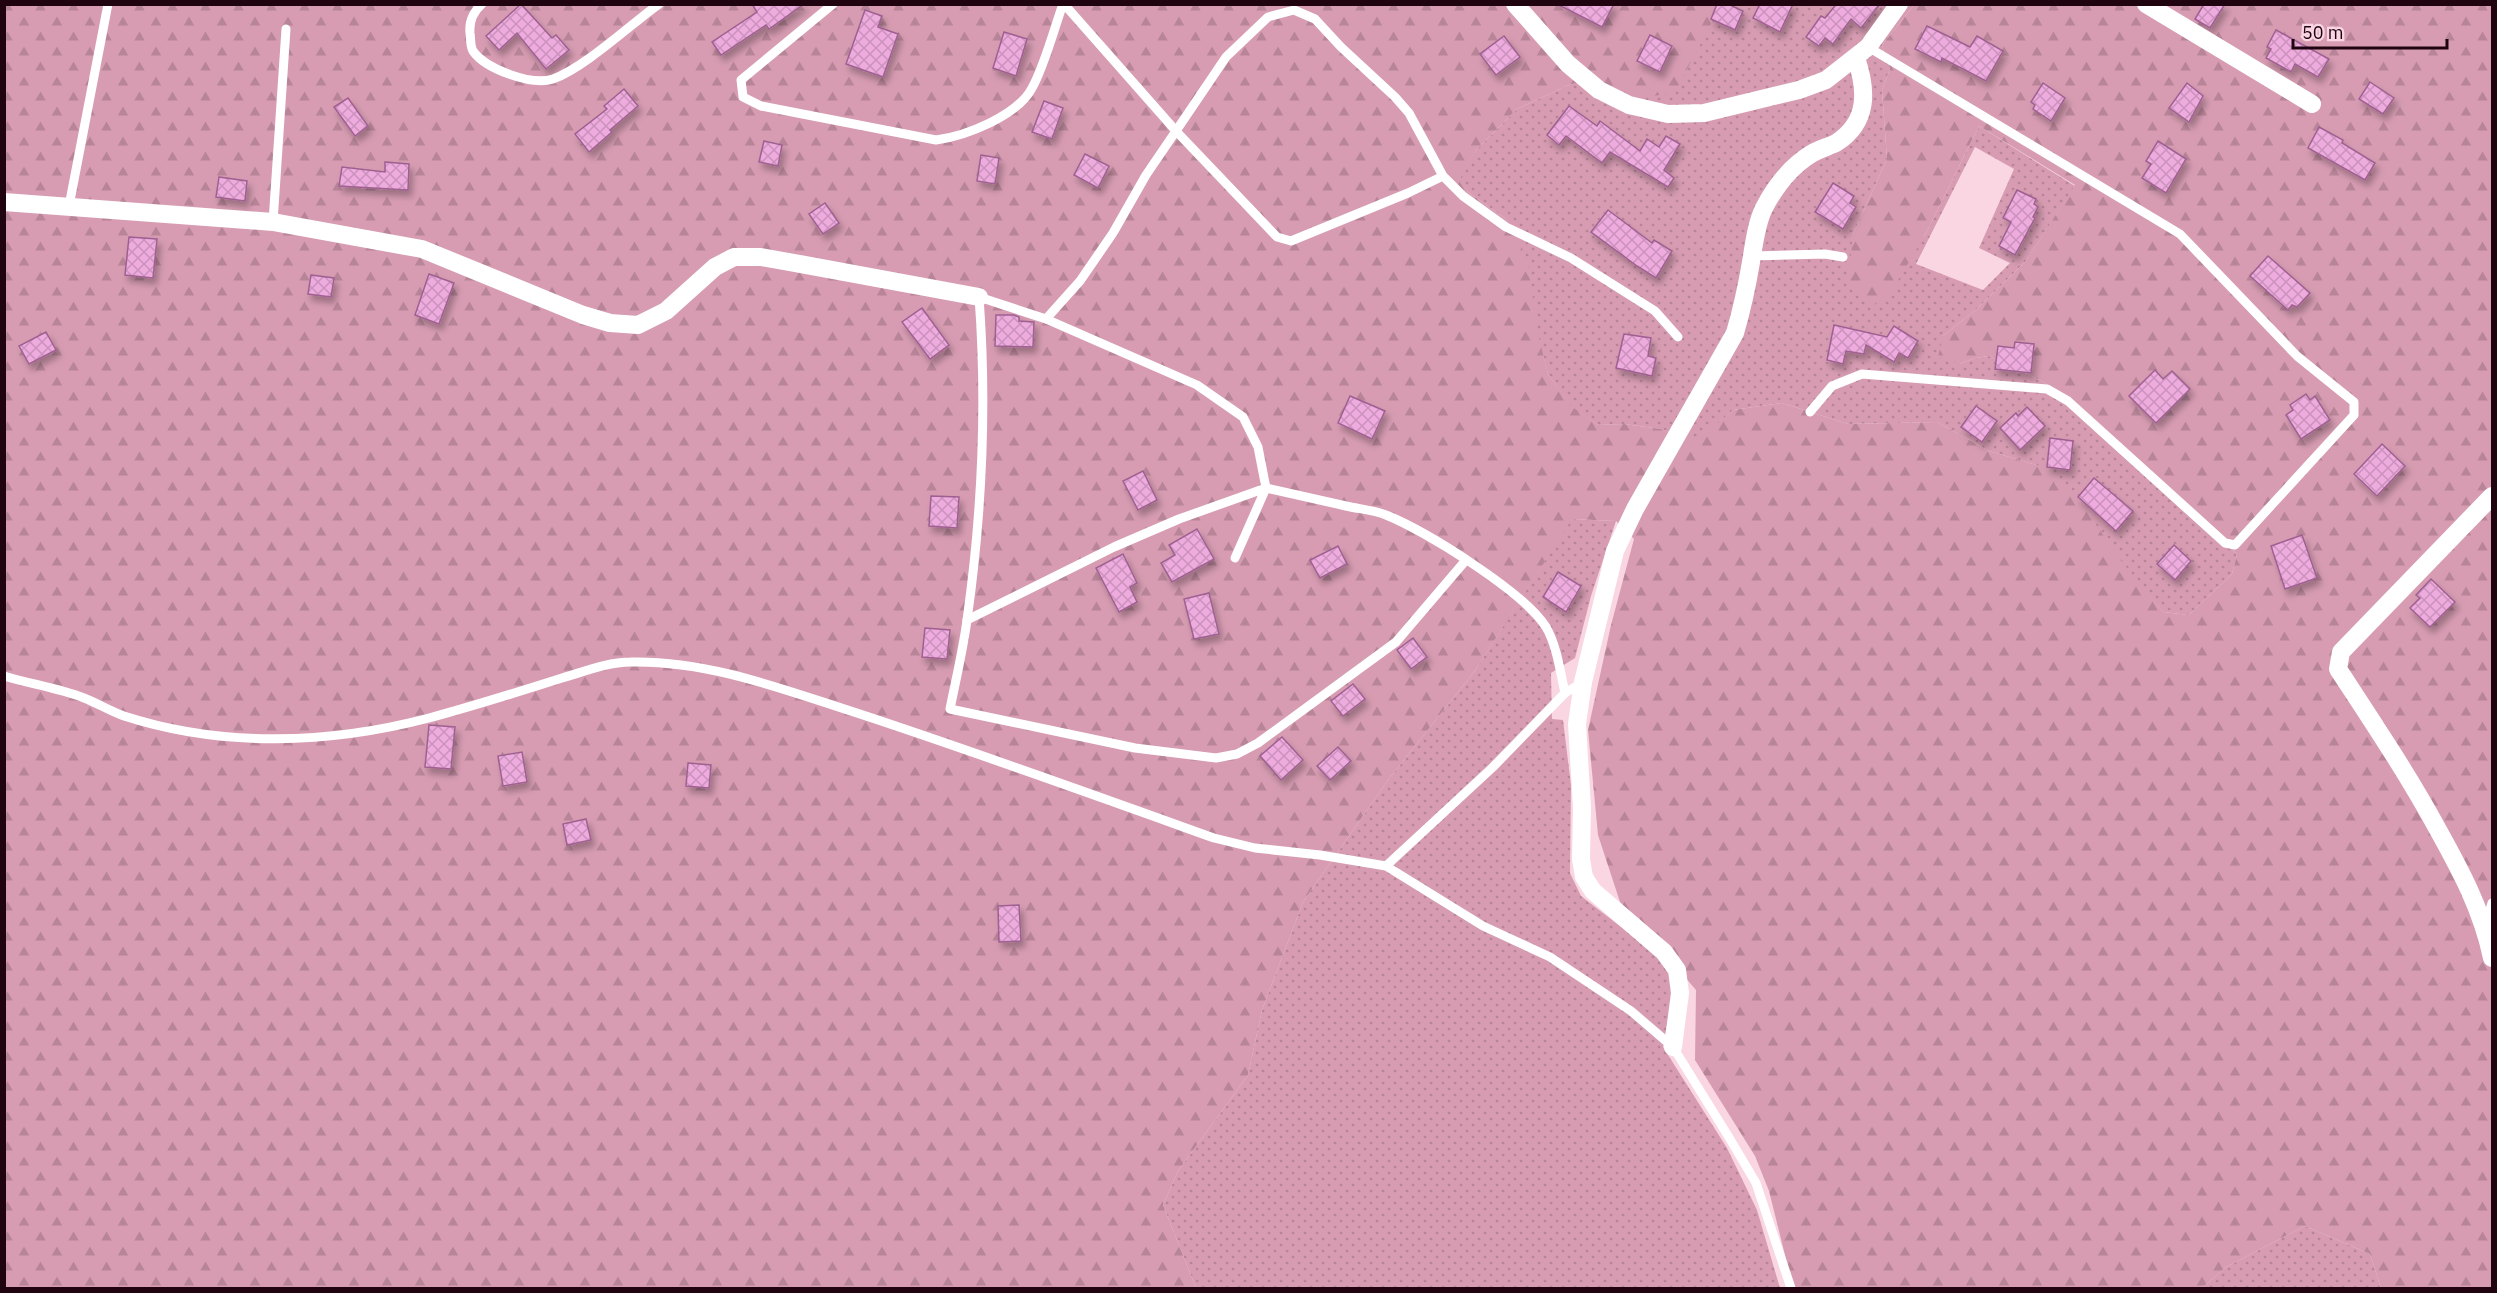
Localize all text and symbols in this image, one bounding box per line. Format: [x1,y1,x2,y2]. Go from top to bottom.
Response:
scale bar [2293,12,2448,50]
text: 50 m [2302,21,2344,44]

